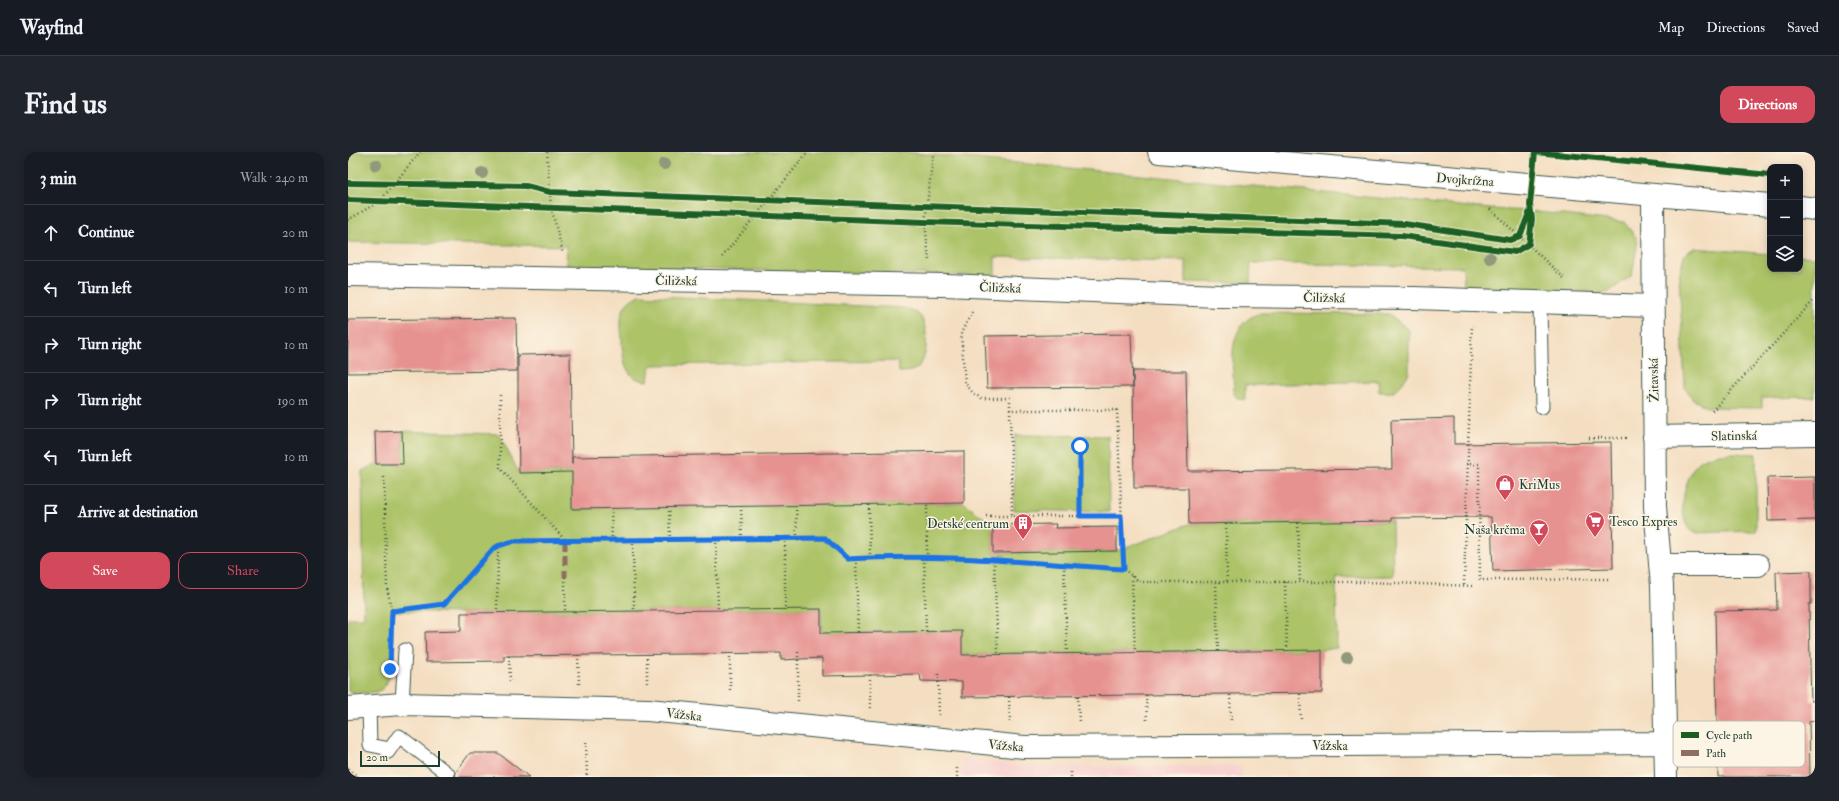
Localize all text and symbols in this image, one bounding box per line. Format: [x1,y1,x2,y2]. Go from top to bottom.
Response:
text: Wayfind [20,16,83,40]
text: Map [1658,19,1684,36]
text: Directions [1706,19,1765,36]
text: Saved [1787,19,1819,36]
button: Directions [1720,86,1815,123]
text: Find us [24,87,107,122]
map controls [1767,164,1803,272]
button: + [1767,164,1803,200]
text: 3 min [40,168,77,189]
text: Walk · 240 m [240,170,308,186]
street label: Dvojkrížna [1435,170,1495,190]
button: − [1767,200,1803,236]
icon: ahead [40,222,62,244]
text: Continue [78,223,134,242]
text: 20 m [282,225,308,241]
button: layers [1767,236,1803,272]
street label: Čiližská [655,271,698,289]
street label: Čiližská [979,277,1022,297]
icon: left [40,278,62,300]
text: Turn left [78,279,132,298]
text: 10 m [284,281,308,297]
street label: Čiližská [1303,288,1346,306]
icon: right [40,334,62,356]
text: Turn right [78,335,141,354]
text: 10 m [284,337,308,353]
street label: Žitavská [1644,357,1662,402]
icon: right [40,390,62,412]
text: Turn right [78,391,141,410]
text: 190 m [277,393,308,409]
street label: Slatinská [1711,428,1758,444]
route start [1071,437,1089,455]
icon: left [40,446,62,468]
text: Turn left [78,447,132,466]
text: 10 m [284,449,308,465]
shop icon: KriMus [1494,473,1516,501]
place label: KriMus [1519,477,1560,493]
icon: arrive [40,502,62,524]
text: Arrive at destination [78,503,198,522]
supermarket icon: Tesco Expres [1584,510,1606,538]
building icon: Detské centrum [1012,512,1034,540]
place label: Tesco Expres [1609,514,1678,531]
place label: Detské centrum [927,516,1009,532]
bar icon: Naša krčma [1528,518,1550,546]
place label: Naša krčma [1464,522,1526,538]
button: Save [40,552,170,589]
button: Share [178,552,308,589]
route end [381,660,399,678]
street label: Vážska [665,705,703,725]
legend [1673,721,1805,767]
text: Cycle path [1706,729,1752,743]
street label: Vážska [987,736,1025,756]
street label: Vážska [1312,738,1348,754]
text: Path [1706,747,1726,760]
scale bar [360,749,440,768]
text: 20 m [366,751,388,764]

